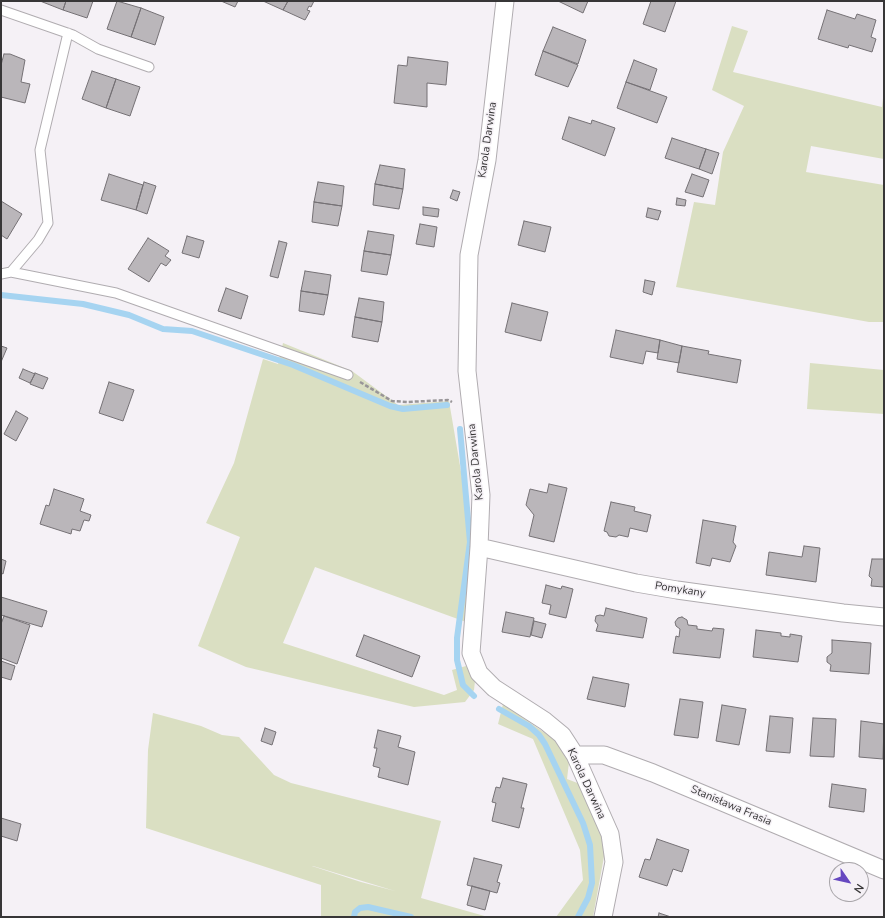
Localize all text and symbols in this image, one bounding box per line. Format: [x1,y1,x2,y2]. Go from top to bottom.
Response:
street label: Karola Darwina [476,101,500,179]
street label: Karola Darwina [465,423,487,501]
street label: Pomykany [654,579,706,601]
street label: Karola Darwina [564,746,608,822]
street label: Stanisława Frasia [689,783,773,829]
north arrow [829,862,869,902]
text: N [850,881,867,896]

